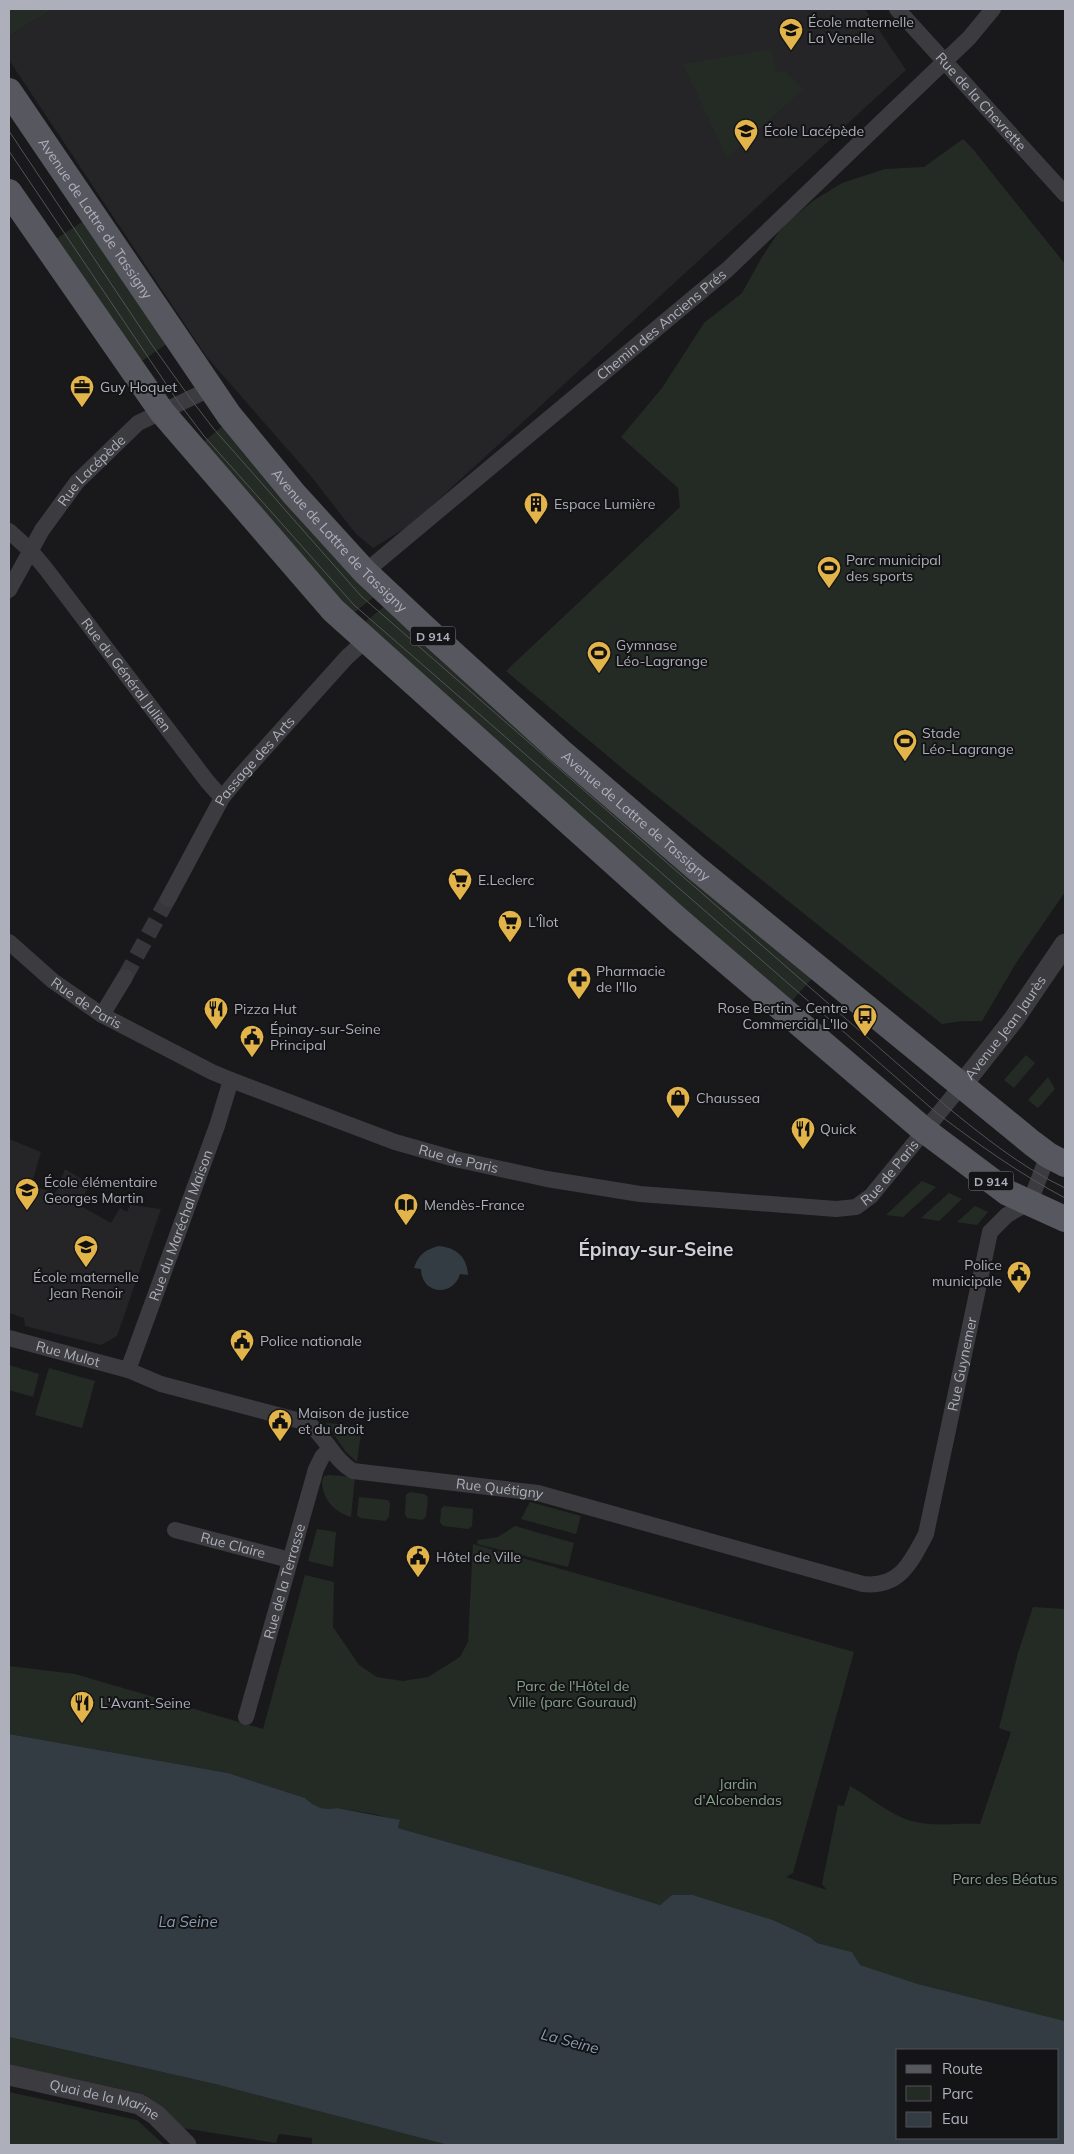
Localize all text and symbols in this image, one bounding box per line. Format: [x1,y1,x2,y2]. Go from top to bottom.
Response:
place label: École maternelle La Venelle [808,13,914,47]
school or university icon: École maternelle La Venelle [778,17,804,51]
street label: Rue de la Chevrette [932,49,1030,154]
school or university icon: École Lacépède [733,118,759,152]
place label: École Lacépède [764,122,864,140]
street label: Avenue de Lattre de Tassigny [34,134,157,303]
street label: Chemin des Anciens Prés [593,265,730,384]
office icon: Guy Hoquet [69,374,95,408]
place label: Guy Hoquet [100,378,177,396]
street label: Rue Lacépède [53,431,129,510]
street label: Avenue de Lattre de Tassigny [268,465,412,617]
building icon: Espace Lumière [523,491,549,525]
place label: Espace Lumière [554,495,655,513]
place label: Parc municipal des sports [846,551,941,585]
sports icon: Parc municipal des sports [816,555,842,589]
street label: Rue du Général Julien [77,614,175,735]
road number: D 914 [410,626,456,646]
place label: Gymnase Léo-Lagrange [616,636,708,670]
sports icon: Gymnase Léo-Lagrange [586,640,612,674]
street label: Passage des Arts [211,712,299,809]
place label: Stade Léo-Lagrange [922,724,1014,758]
sports icon: Stade Léo-Lagrange [892,728,918,762]
street label: Avenue de Lattre de Tassigny [558,747,714,885]
supermarket icon: E.Leclerc [447,867,473,901]
place label: E.Leclerc [478,871,535,889]
supermarket icon: L'Îlot [497,909,523,943]
place label: L'Îlot [528,913,559,931]
place label: Pharmacie de l'Ilo [596,962,665,996]
pharmacy icon: Pharmacie de l'Ilo [566,966,592,1000]
street label: Avenue Jean Jaurès [961,972,1050,1083]
street label: Rue de Paris [47,973,125,1033]
restaurant icon: Pizza Hut [203,996,229,1030]
place label: Rose Bertin - Centre Commercial L'Ilo [718,999,848,1033]
place label: Pizza Hut [234,1000,297,1018]
bus stop icon: Rose Bertin - Centre Commercial L'Ilo [852,1003,878,1037]
place label: Épinay-sur-Seine Principal [270,1020,381,1054]
public building icon: Épinay-sur-Seine Principal [239,1024,265,1058]
shop icon: Chaussea [665,1085,691,1119]
place label: Chaussea [696,1089,760,1107]
restaurant icon: Quick [790,1116,816,1150]
place label: Quick [820,1120,857,1138]
street label: Rue de Paris [857,1136,923,1210]
street label: Rue de Paris [417,1140,500,1177]
street label: Rue du Maréchal Maison [145,1147,217,1303]
road number: D 914 [968,1172,1014,1190]
place label: École élémentaire Georges Martin [44,1173,157,1207]
school or university icon: École élémentaire Georges Martin [14,1177,40,1211]
library icon: Mendès-France [393,1192,419,1226]
place label: Mendès-France [424,1196,525,1214]
school or university icon: École maternelle Jean Renoir [73,1234,99,1268]
district label: Épinay-sur-Seine [579,1237,733,1261]
place label: Police municipale [932,1256,1002,1290]
public building icon: Police municipale [1006,1260,1032,1294]
place label: École maternelle Jean Renoir [33,1268,139,1302]
street label: Rue Guynemer [943,1315,981,1413]
public building icon: Police nationale [229,1328,255,1362]
place label: Police nationale [260,1332,362,1350]
street label: Rue Mulot [34,1337,102,1371]
place label: Maison de justice et du droit [298,1404,409,1438]
public building icon: Maison de justice et du droit [267,1408,293,1442]
street label: Rue Quétigny [455,1474,546,1503]
street label: Rue de la Terrasse [259,1521,309,1641]
street label: Rue Claire [199,1528,267,1562]
public building icon: Hôtel de Ville [405,1544,431,1578]
place label: Hôtel de Ville [436,1548,521,1566]
park label: Parc de l'Hôtel de Ville (parc Gouraud) [509,1677,637,1711]
restaurant icon: L'Avant-Seine [69,1690,95,1724]
place label: L'Avant-Seine [100,1694,191,1712]
park label: Jardin d'Alcobendas [694,1775,782,1809]
park label: Parc des Béatus [953,1870,1057,1888]
water label: La Seine [158,1912,218,1931]
water label: La Seine [539,2024,601,2058]
legend [896,2049,1059,2139]
text: Route [942,2059,983,2078]
street label: Quai de la Marine [48,2075,163,2124]
text: Parc [942,2084,973,2103]
text: Eau [942,2109,968,2128]

